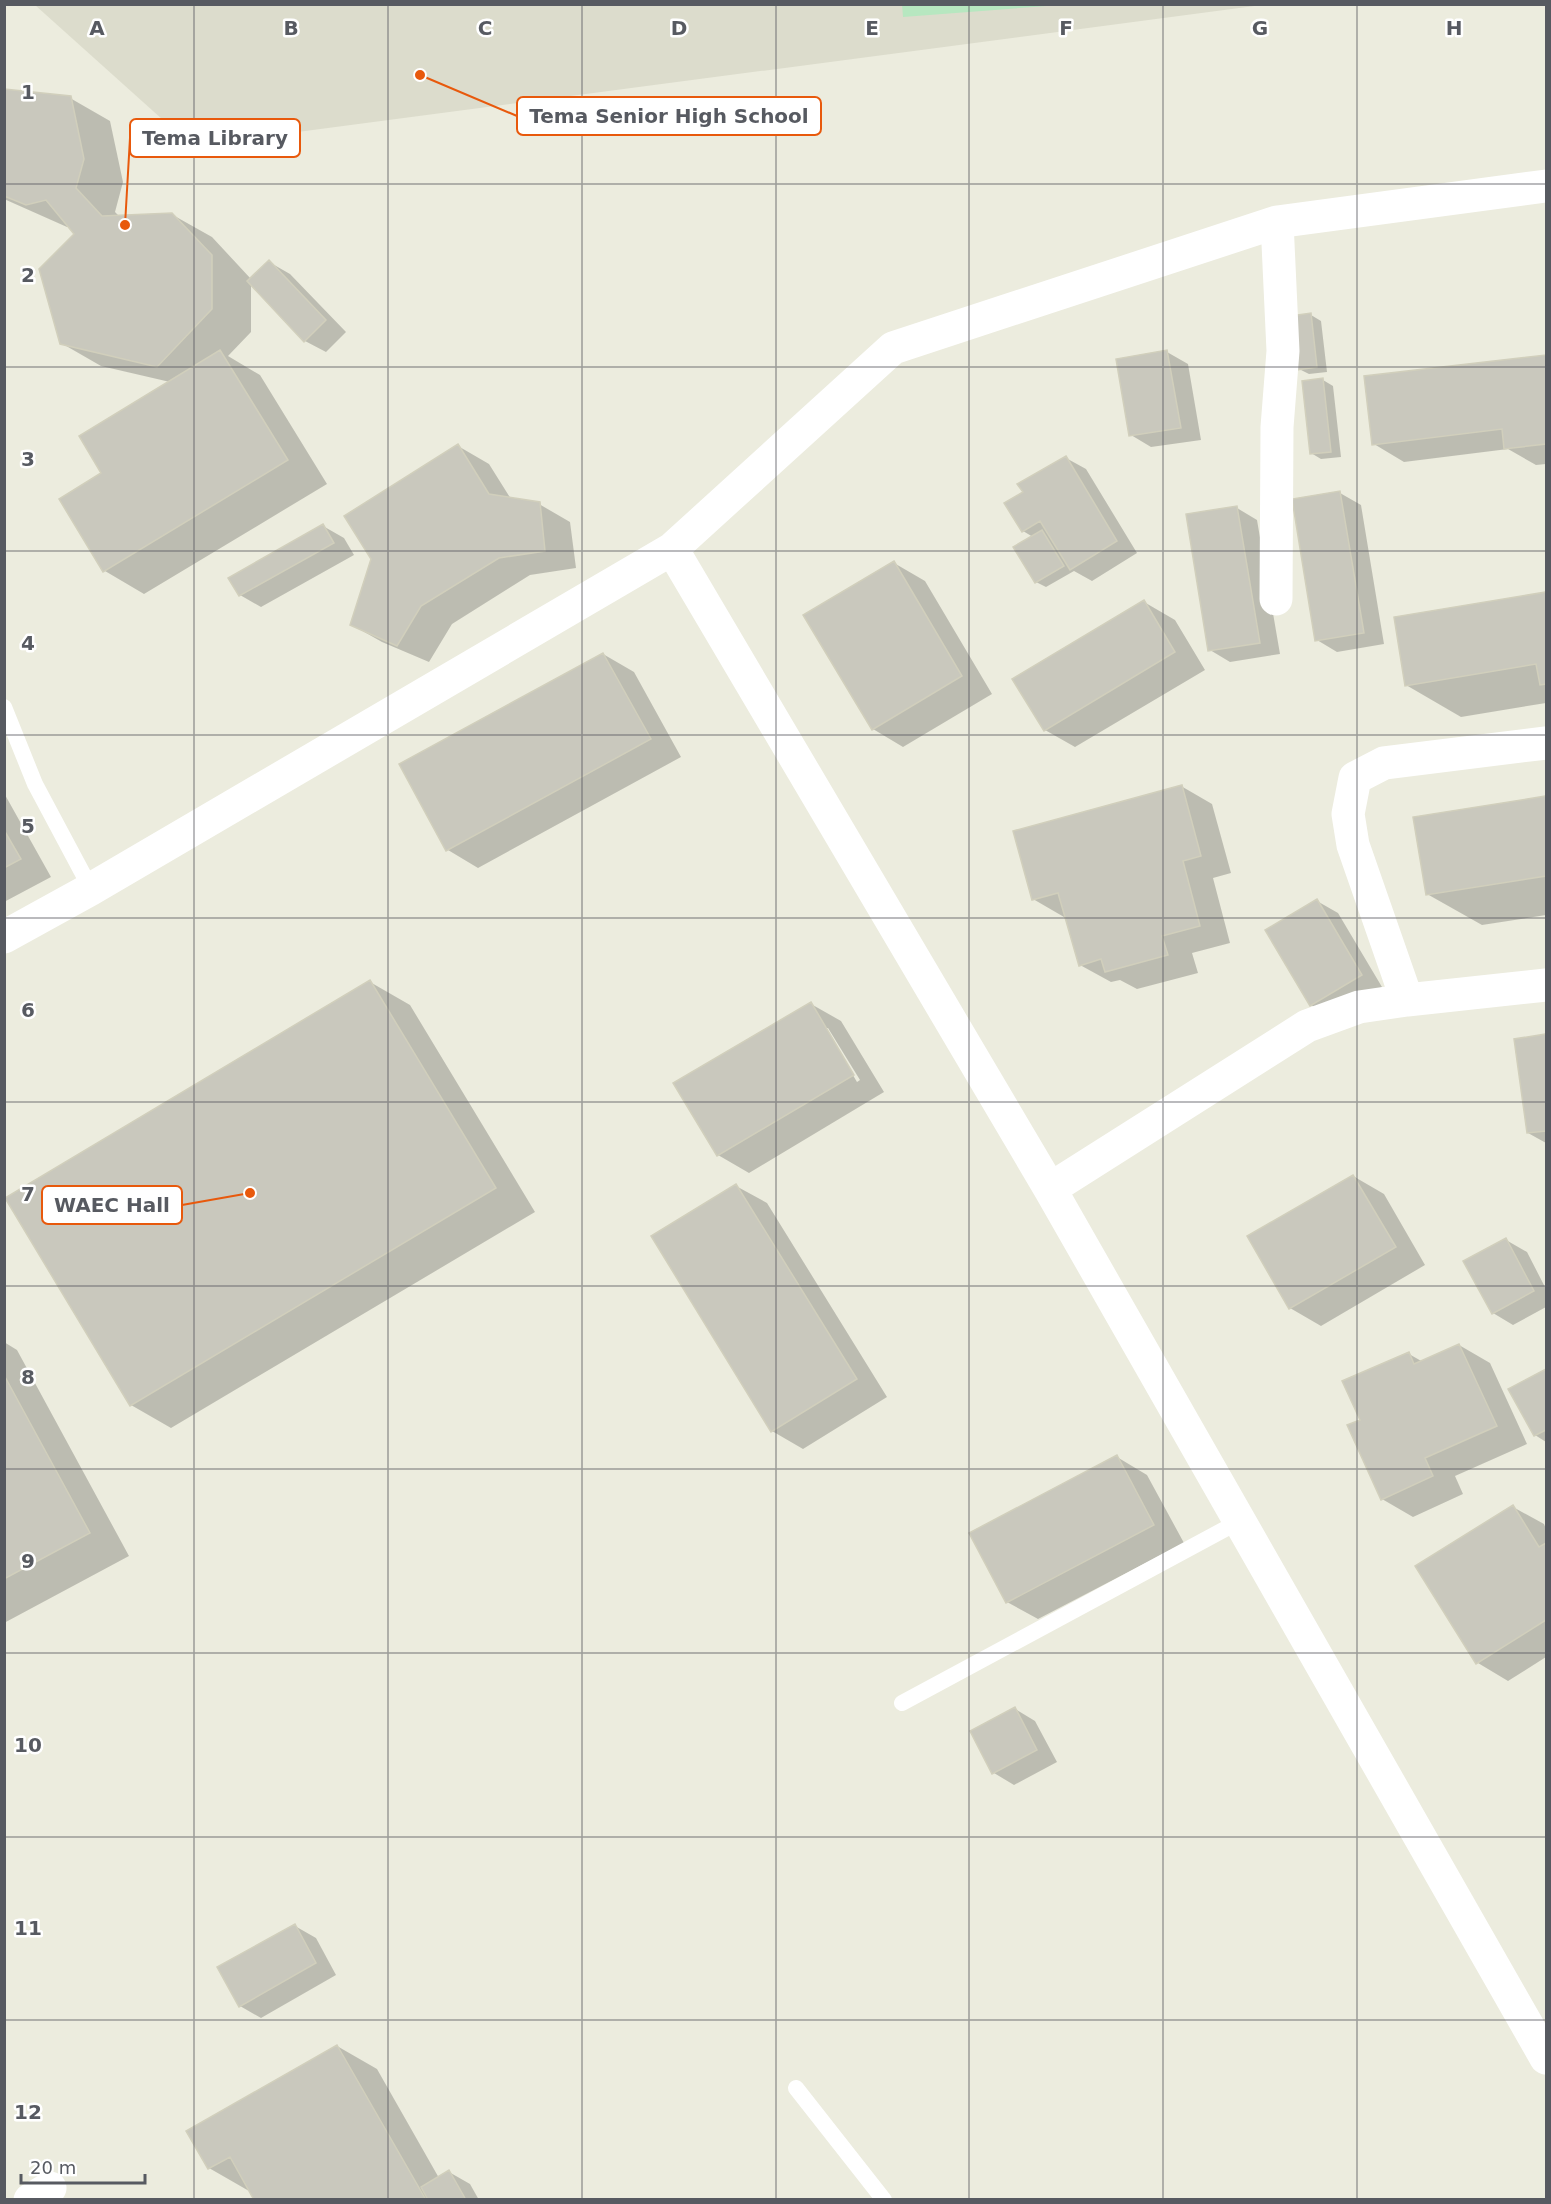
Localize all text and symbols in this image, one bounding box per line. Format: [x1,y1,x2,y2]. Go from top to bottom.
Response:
text: A [89,16,105,40]
text: B [283,16,299,40]
text: C [478,16,492,40]
text: D [671,16,687,40]
text: E [865,16,879,40]
text: F [1059,16,1073,40]
text: G [1252,16,1268,40]
text: H [1446,16,1462,40]
text: 1 [21,80,35,104]
callout: Tema Senior High School [517,97,821,135]
text: Tema Senior High School [529,104,809,128]
callout: Tema Library [130,119,300,157]
text: Tema Library [142,126,288,150]
text: 2 [21,263,35,287]
text: 3 [21,447,35,471]
text: 4 [21,631,35,655]
text: 5 [21,814,35,838]
text: 6 [21,998,35,1022]
text: 7 [21,1182,35,1206]
callout: WAEC Hall [42,1186,182,1224]
text: WAEC Hall [54,1193,170,1217]
text: 8 [21,1365,35,1389]
text: 9 [21,1549,35,1573]
text: 10 [14,1733,42,1757]
text: 11 [14,1916,42,1940]
text: 12 [14,2100,42,2124]
scale bar [21,2147,146,2185]
text: 20 m [30,2157,76,2178]

